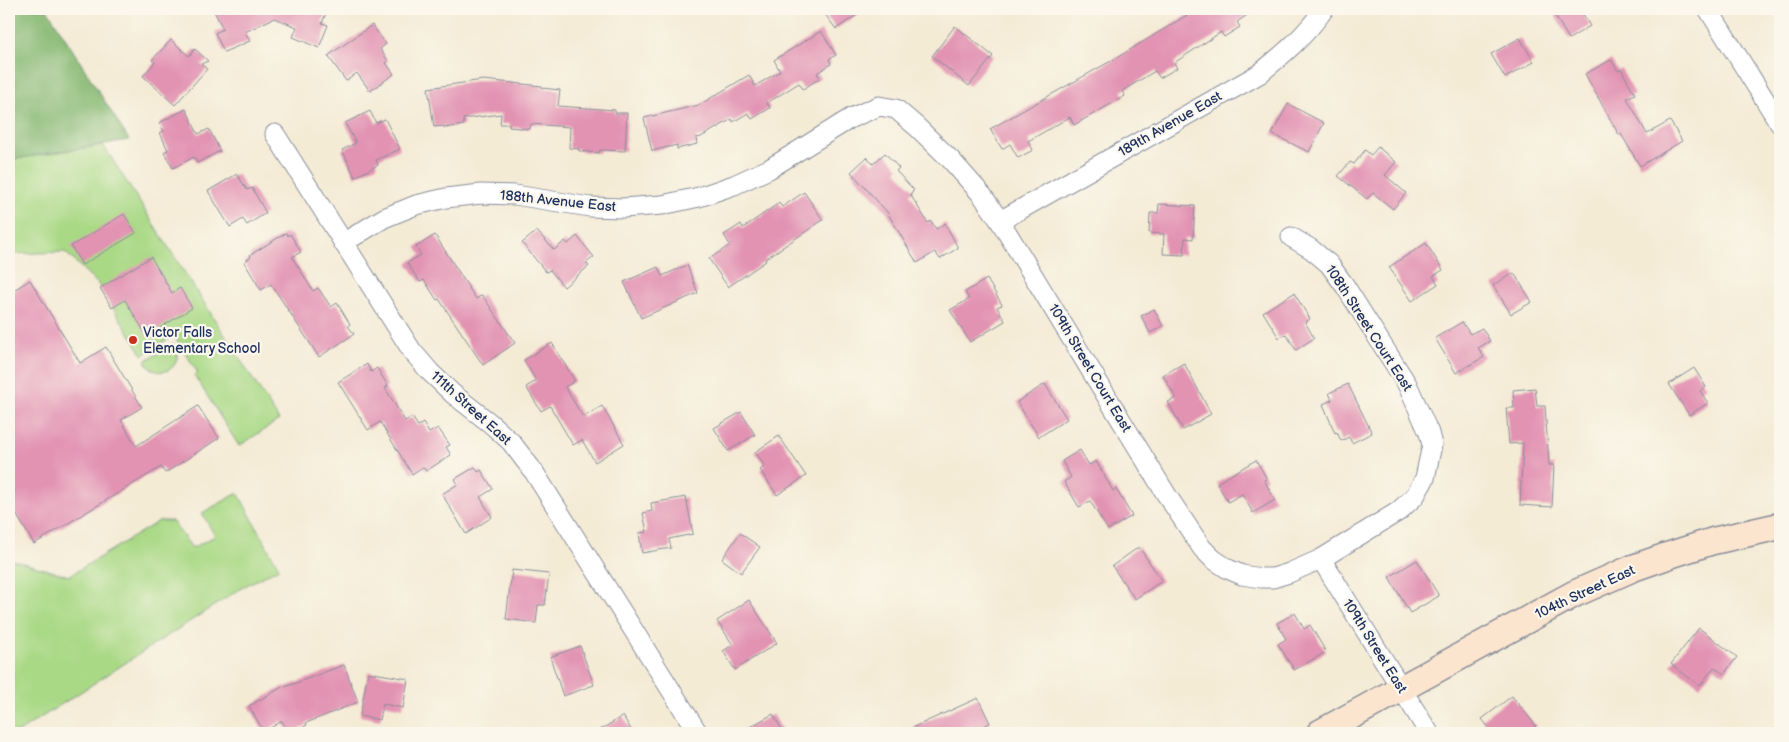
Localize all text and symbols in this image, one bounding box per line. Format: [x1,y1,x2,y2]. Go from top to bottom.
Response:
street label: 189th Avenue East [1115,87,1225,161]
street label: 188th Avenue East [499,186,618,216]
street label: 108th Street Court East [1322,262,1416,395]
street label: 109th Street Court East [1045,301,1135,436]
place label: Victor Falls Elementary School [143,324,261,357]
marker: Victor Falls Elementary School [127,334,139,346]
street label: 111th Street East [427,367,515,449]
street label: 104th Street East [1532,561,1638,623]
street label: 109th Street East [1339,596,1411,697]

